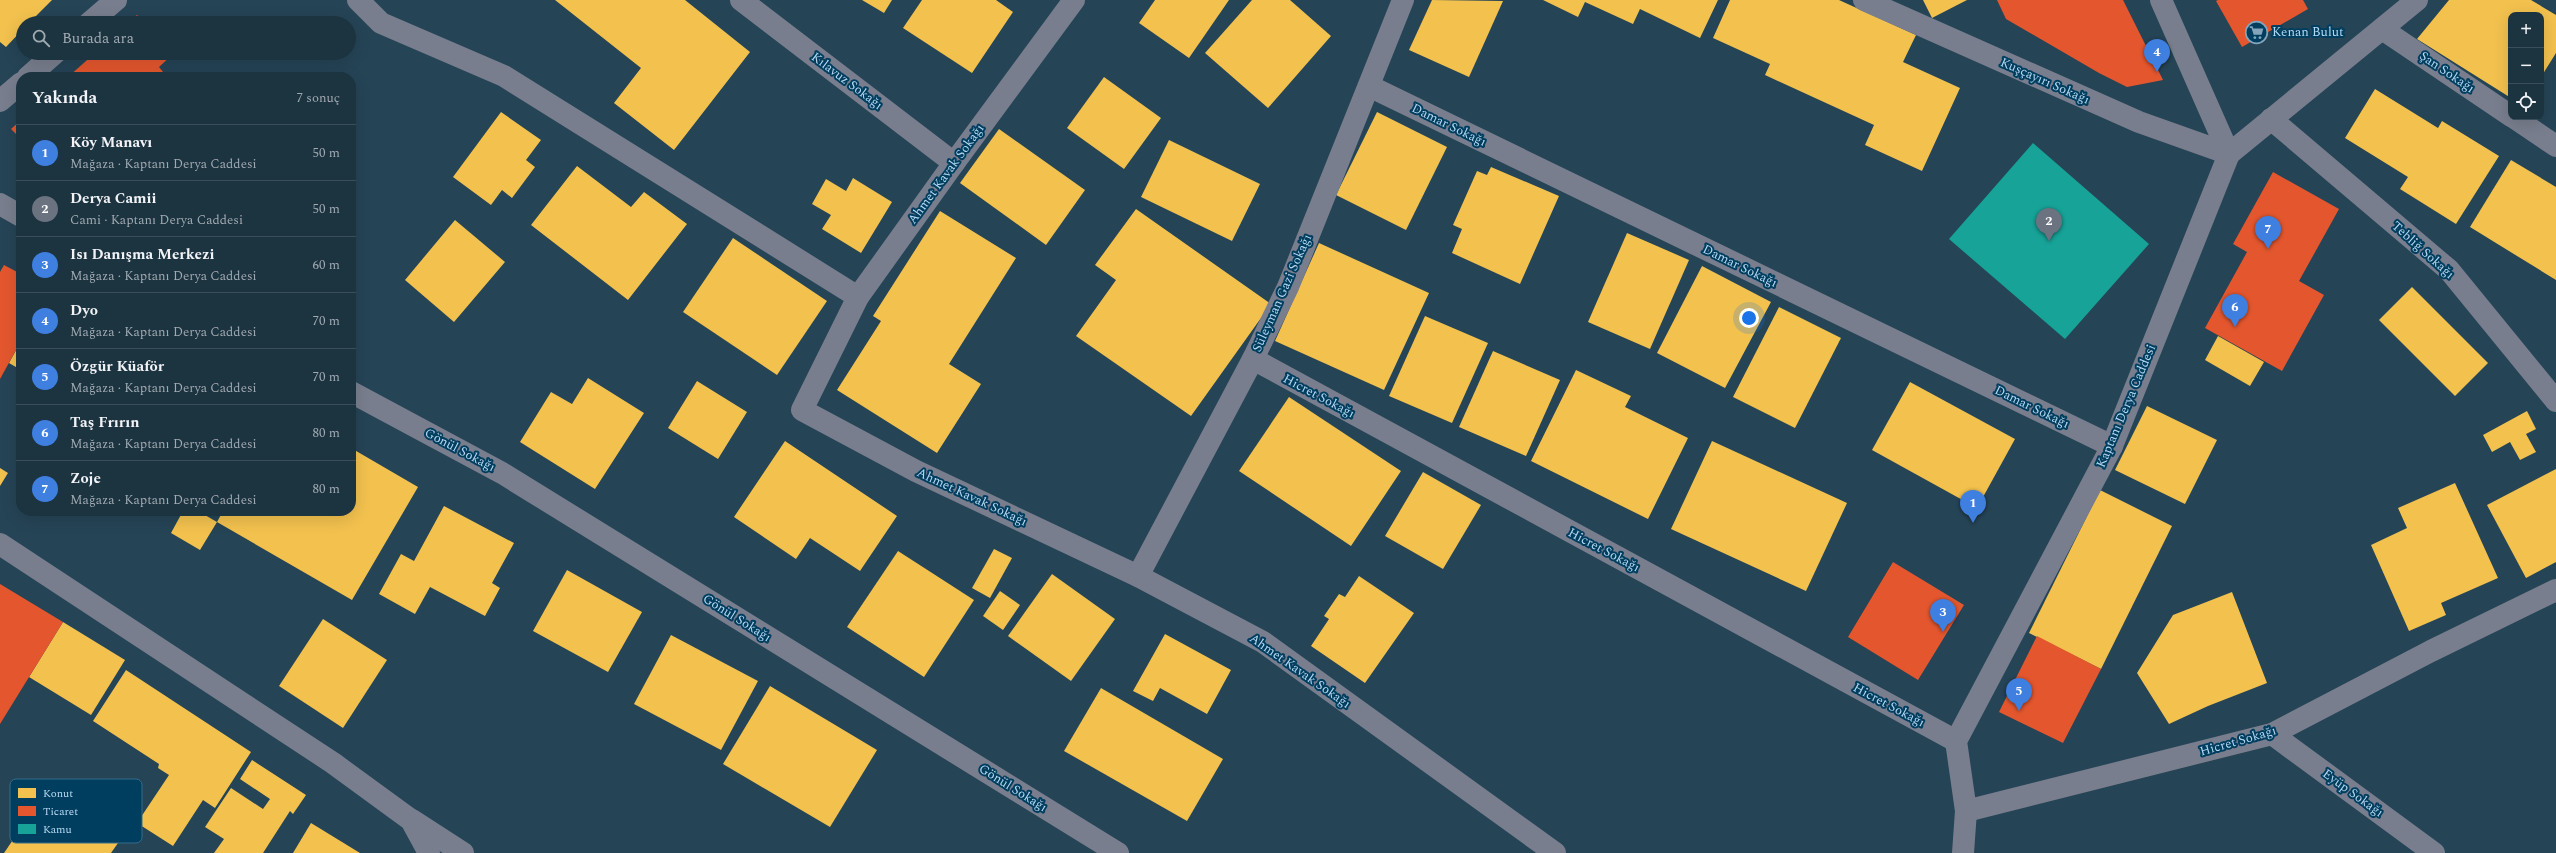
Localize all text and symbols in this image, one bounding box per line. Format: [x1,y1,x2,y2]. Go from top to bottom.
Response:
map controls [2508,12,2544,120]
button: + [2508,12,2544,48]
search box [16,16,356,60]
supermarket icon: Kenan Bulut [2244,19,2270,45]
place label: Kenan Bulut [2272,22,2344,42]
icon: search [30,27,52,49]
text: Burada ara [62,27,134,50]
pin: 4 [2144,39,2170,72]
street label: Şan Sokağı [2415,46,2479,98]
street label: Kılavuz Sokağı [807,47,887,115]
button: − [2508,48,2544,84]
street label: Kuşçayırı Sokağı [1997,52,2093,110]
button: locate [2508,84,2544,120]
text: Yakında [32,85,97,111]
text: 7 sonuç [297,88,340,108]
street label: Damar Sokağı [1408,98,1490,152]
street label: Ahmet Kavak Sokağı [903,120,989,228]
text: Köy Manavı [70,131,152,154]
text: 1 [41,143,49,163]
text: 50 m [313,143,340,163]
text: Mağaza · Kaptanı Derya Caddesi [70,154,257,174]
text: Derya Camii [70,187,157,210]
text: 2 [41,199,49,219]
text: 50 m [313,199,340,219]
pin: 2 [2036,208,2062,241]
text: Cami · Kaptanı Derya Caddesi [70,210,243,230]
pin: 7 [2255,216,2281,249]
street label: Tebliğ Sokağı [2387,216,2459,284]
street label: Süleyman Gazi Sokağı [1247,231,1317,355]
street label: Damar Sokağı [1699,239,1781,293]
text: Isı Danışma Merkezi [70,243,214,266]
text: 3 [41,255,49,275]
text: 60 m [313,255,340,275]
text: Mağaza · Kaptanı Derya Caddesi [70,266,257,286]
pin: 6 [2222,294,2248,327]
text: Dyo [70,299,98,322]
your location [1739,308,1759,328]
text: 4 [41,311,49,331]
text: 70 m [313,311,340,331]
text: Mağaza · Kaptanı Derya Caddesi [70,322,257,342]
street label: Kaptanı Derya Caddesi [2091,341,2161,471]
text: Özgür Küaför [70,355,164,378]
text: 5 [41,367,49,387]
text: 70 m [313,367,340,387]
street label: Hicret Sokağı [1279,369,1359,423]
text: Mağaza · Kaptanı Derya Caddesi [70,378,257,398]
street label: Damar Sokağı [1991,380,2073,434]
text: Taş Frırın [70,411,139,434]
text: 6 [41,423,49,443]
text: 80 m [313,423,340,443]
street label: Gönül Sokağı [421,423,499,477]
text: Mağaza · Kaptanı Derya Caddesi [70,434,257,454]
street label: Ahmet Kavak Sokağı [914,463,1030,531]
text: Zoje [70,467,101,490]
text: 7 [41,479,49,499]
text: 80 m [313,479,340,499]
text: Mağaza · Kaptanı Derya Caddesi [70,490,257,510]
pin: 1 [1960,490,1986,523]
street label: Hicret Sokağı [1564,523,1644,577]
street label: Gönül Sokağı [699,589,775,647]
pin: 3 [1930,599,1956,632]
street label: Ahmet Kavak Sokağı [1245,628,1355,714]
street label: Hicret Sokağı [1849,678,1929,732]
pin: 5 [2006,678,2032,711]
street label: Hicret Sokağı [2197,721,2279,761]
street label: Gönül Sokağı [975,759,1051,817]
street label: Eyüp Sokağı [2318,764,2388,822]
legend [10,779,142,843]
text: Konut [43,785,73,802]
text: Ticaret [43,803,78,820]
text: Kamu [43,821,72,838]

